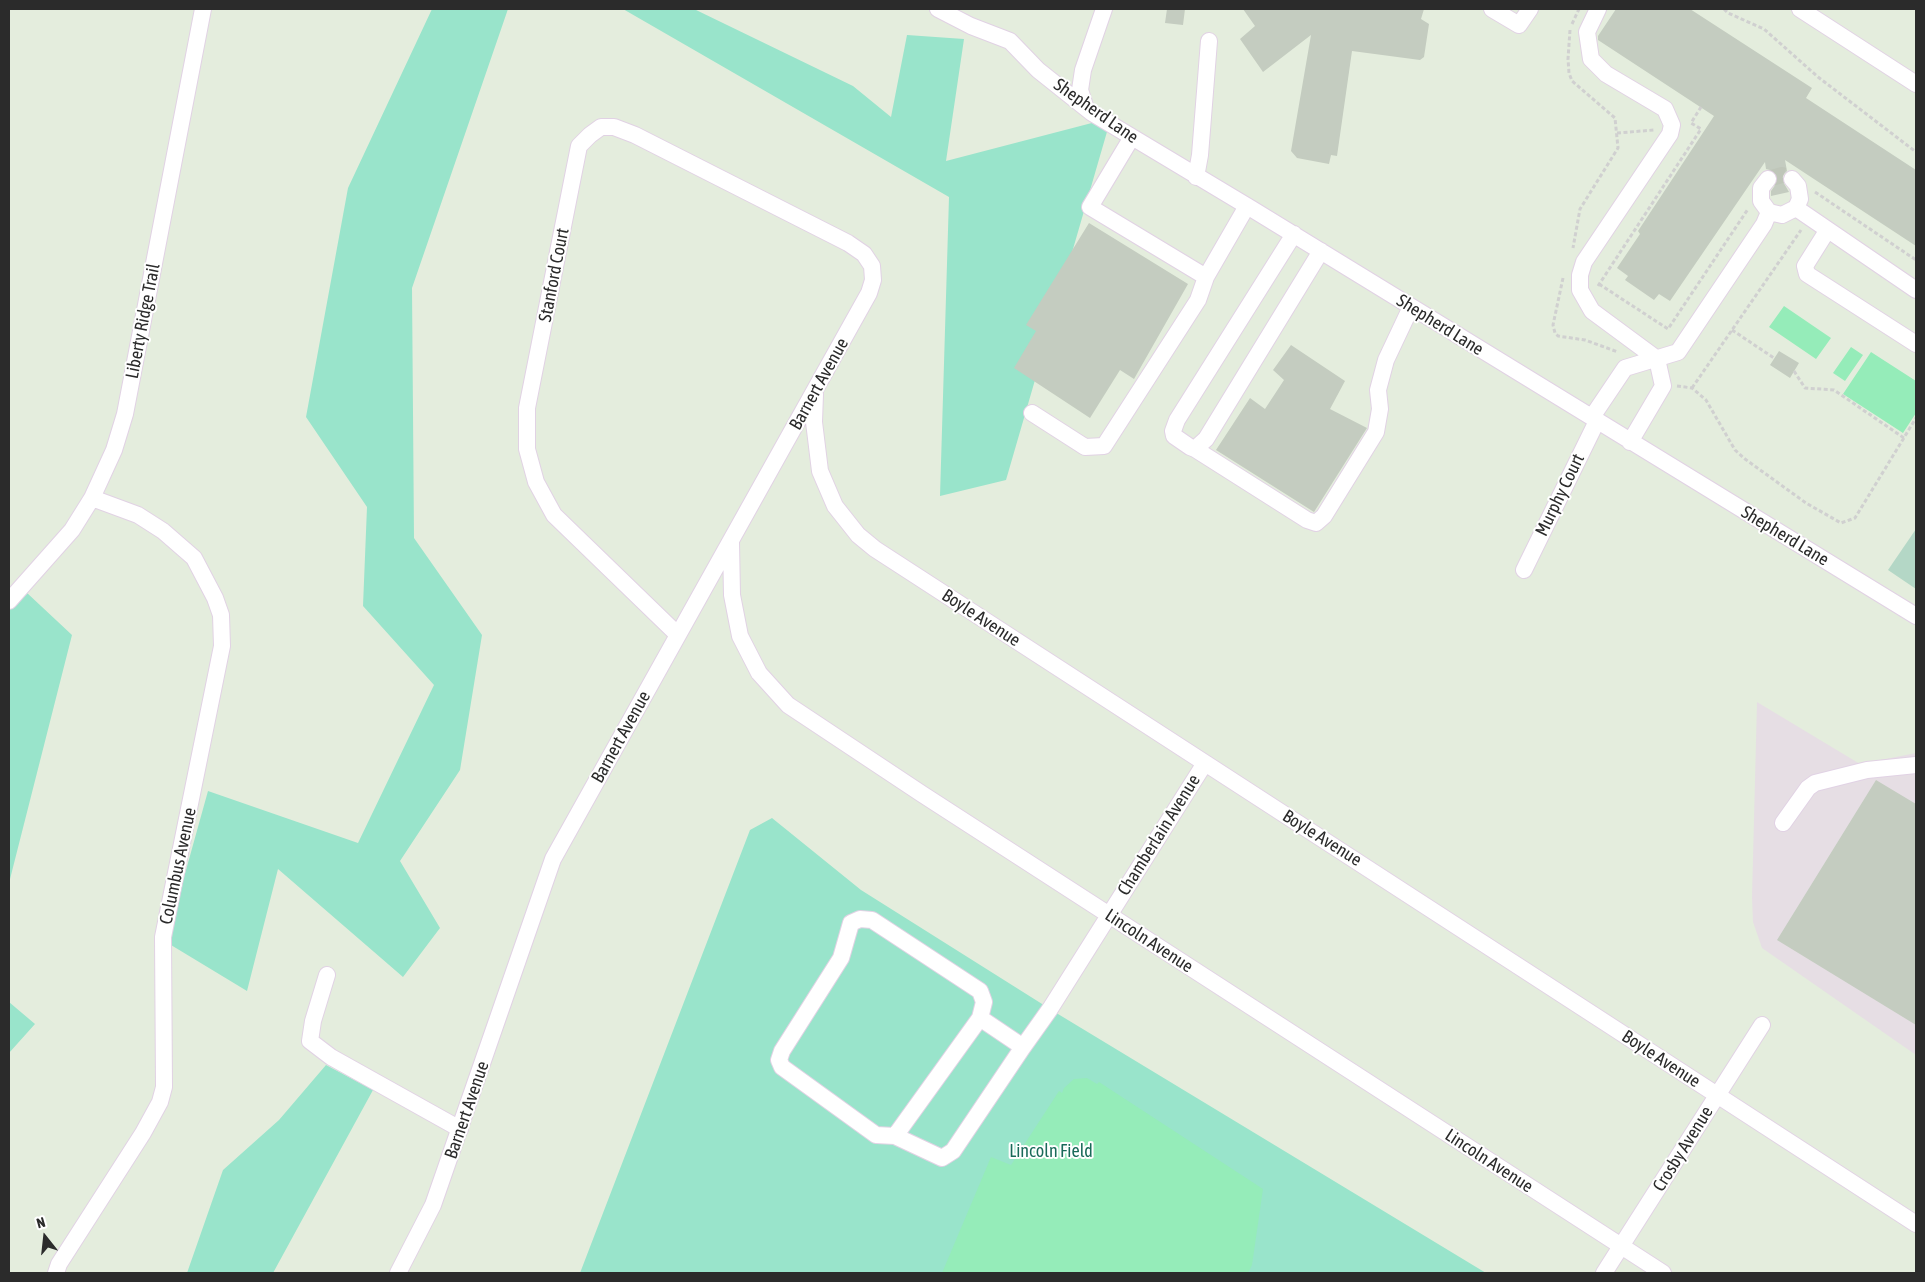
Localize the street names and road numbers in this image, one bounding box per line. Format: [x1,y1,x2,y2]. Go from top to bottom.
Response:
street label: Shepherd Lane [1049,74,1143,148]
street label: Stanford Court [534,226,574,324]
street label: Liberty Ridge Trail [121,262,165,380]
street label: Shepherd Lane [1393,290,1487,360]
street label: Barnert Avenue [785,334,853,434]
street label: Murphy Court [1531,450,1589,540]
street label: Shepherd Lane [1737,501,1833,571]
street label: Boyle Avenue [938,585,1024,651]
street label: Barnert Avenue [587,687,655,787]
street label: Chamberlain Avenue [1113,771,1205,899]
street label: Boyle Avenue [1278,805,1366,871]
street label: Columbus Avenue [155,806,201,926]
street label: Lincoln Avenue [1101,905,1197,977]
street label: Boyle Avenue [1618,1026,1704,1092]
street label: Barnert Avenue [440,1058,494,1162]
street label: Crosby Avenue [1648,1102,1718,1196]
street label: Lincoln Avenue [1441,1125,1537,1197]

